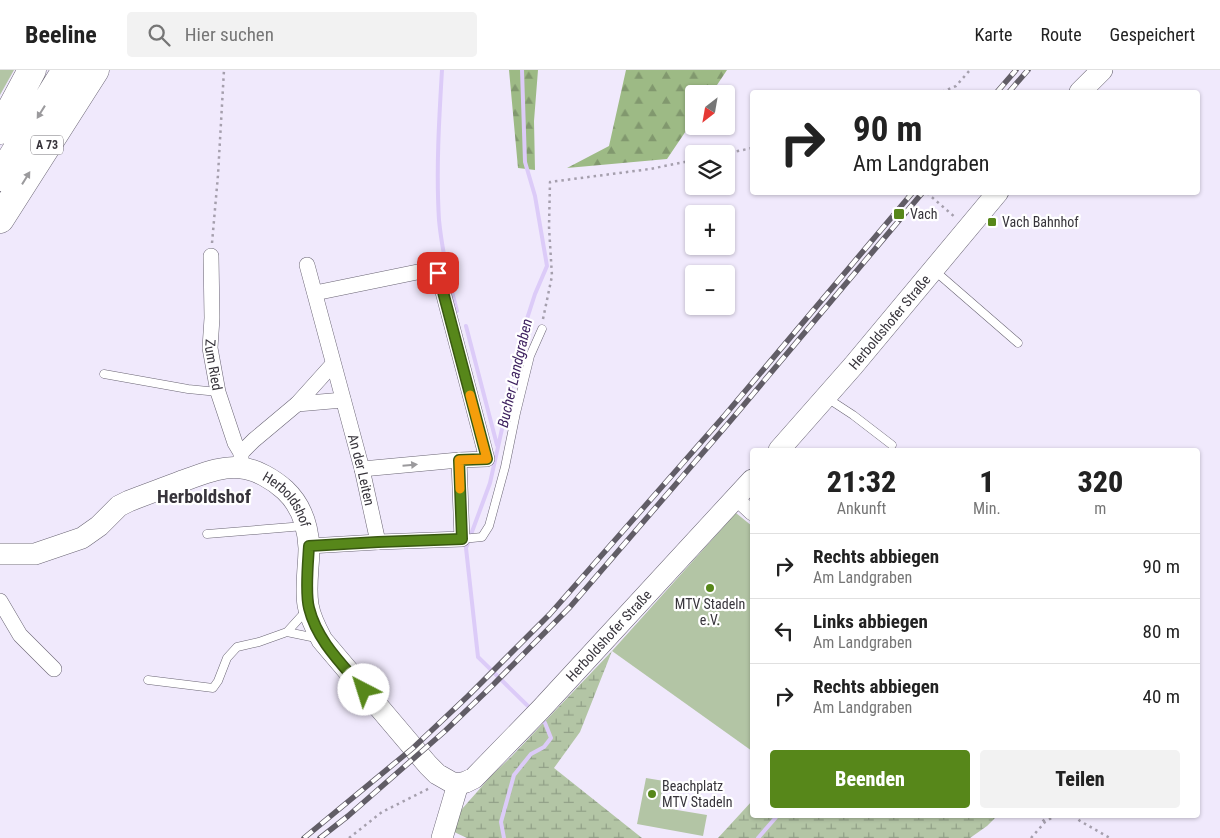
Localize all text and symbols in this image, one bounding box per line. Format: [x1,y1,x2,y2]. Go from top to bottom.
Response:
search box [127,12,477,57]
text: Beeline [25,21,97,49]
icon: search [145,21,173,49]
text: Hier suchen [185,23,274,46]
text: Karte [974,24,1013,45]
text: Route [1041,24,1082,45]
text: Gespeichert [1110,24,1195,45]
north arrow [685,85,735,135]
map controls [685,85,735,315]
one-way arrow [36,105,46,118]
text: 90 m [853,109,922,150]
icon: right [770,110,835,175]
road number: A 73 [31,136,63,154]
button: layers [685,145,735,195]
text: Am Landgraben [853,151,989,176]
one-way arrow [21,172,31,185]
button: + [685,205,735,255]
place label: Vach [910,206,937,222]
marker: Vach [892,207,906,221]
place label: Vach Bahnhof [1002,214,1079,230]
marker: Vach Bahnhof [986,216,998,228]
pin [417,252,459,294]
icon: arrive [424,259,452,287]
button: − [685,265,735,315]
street label: Herboldshofer Straße [846,271,934,373]
water label: Bucher Landgraben [494,317,536,429]
street label: Zum Ried [202,338,226,392]
street label: An der Leiten [345,432,378,507]
one-way arrow [402,461,418,469]
text: 21:32 [827,464,896,499]
text: 1 [979,464,994,499]
text: 320 [1077,464,1123,499]
street label: Herboldshof [260,468,314,529]
district label: Herboldshof [157,485,252,508]
text: Ankunft [837,499,886,518]
text: Min. [973,499,1001,518]
text: m [1094,499,1106,518]
text: Rechts abbiegen [813,545,939,568]
icon: right [770,552,798,580]
text: 90 m [1143,555,1180,578]
text: Am Landgraben [813,568,912,587]
marker: MTV Stadeln e.V. [704,582,716,594]
street label: Herboldshofer Straße [563,586,655,684]
place label: MTV Stadeln e.V. [675,596,745,628]
text: Links abbiegen [813,610,928,633]
icon: left [770,617,798,645]
text: 80 m [1143,620,1180,643]
text: Am Landgraben [813,633,912,652]
position arrow [337,663,389,715]
text: Rechts abbiegen [813,675,939,698]
icon: right [770,682,798,710]
text: 40 m [1143,685,1180,708]
text: Am Landgraben [813,698,912,717]
button: Beenden [770,750,970,808]
button: Teilen [980,750,1180,808]
place label: Beachplatz MTV Stadeln [662,778,732,810]
marker: Beachplatz MTV Stadeln [646,788,658,800]

